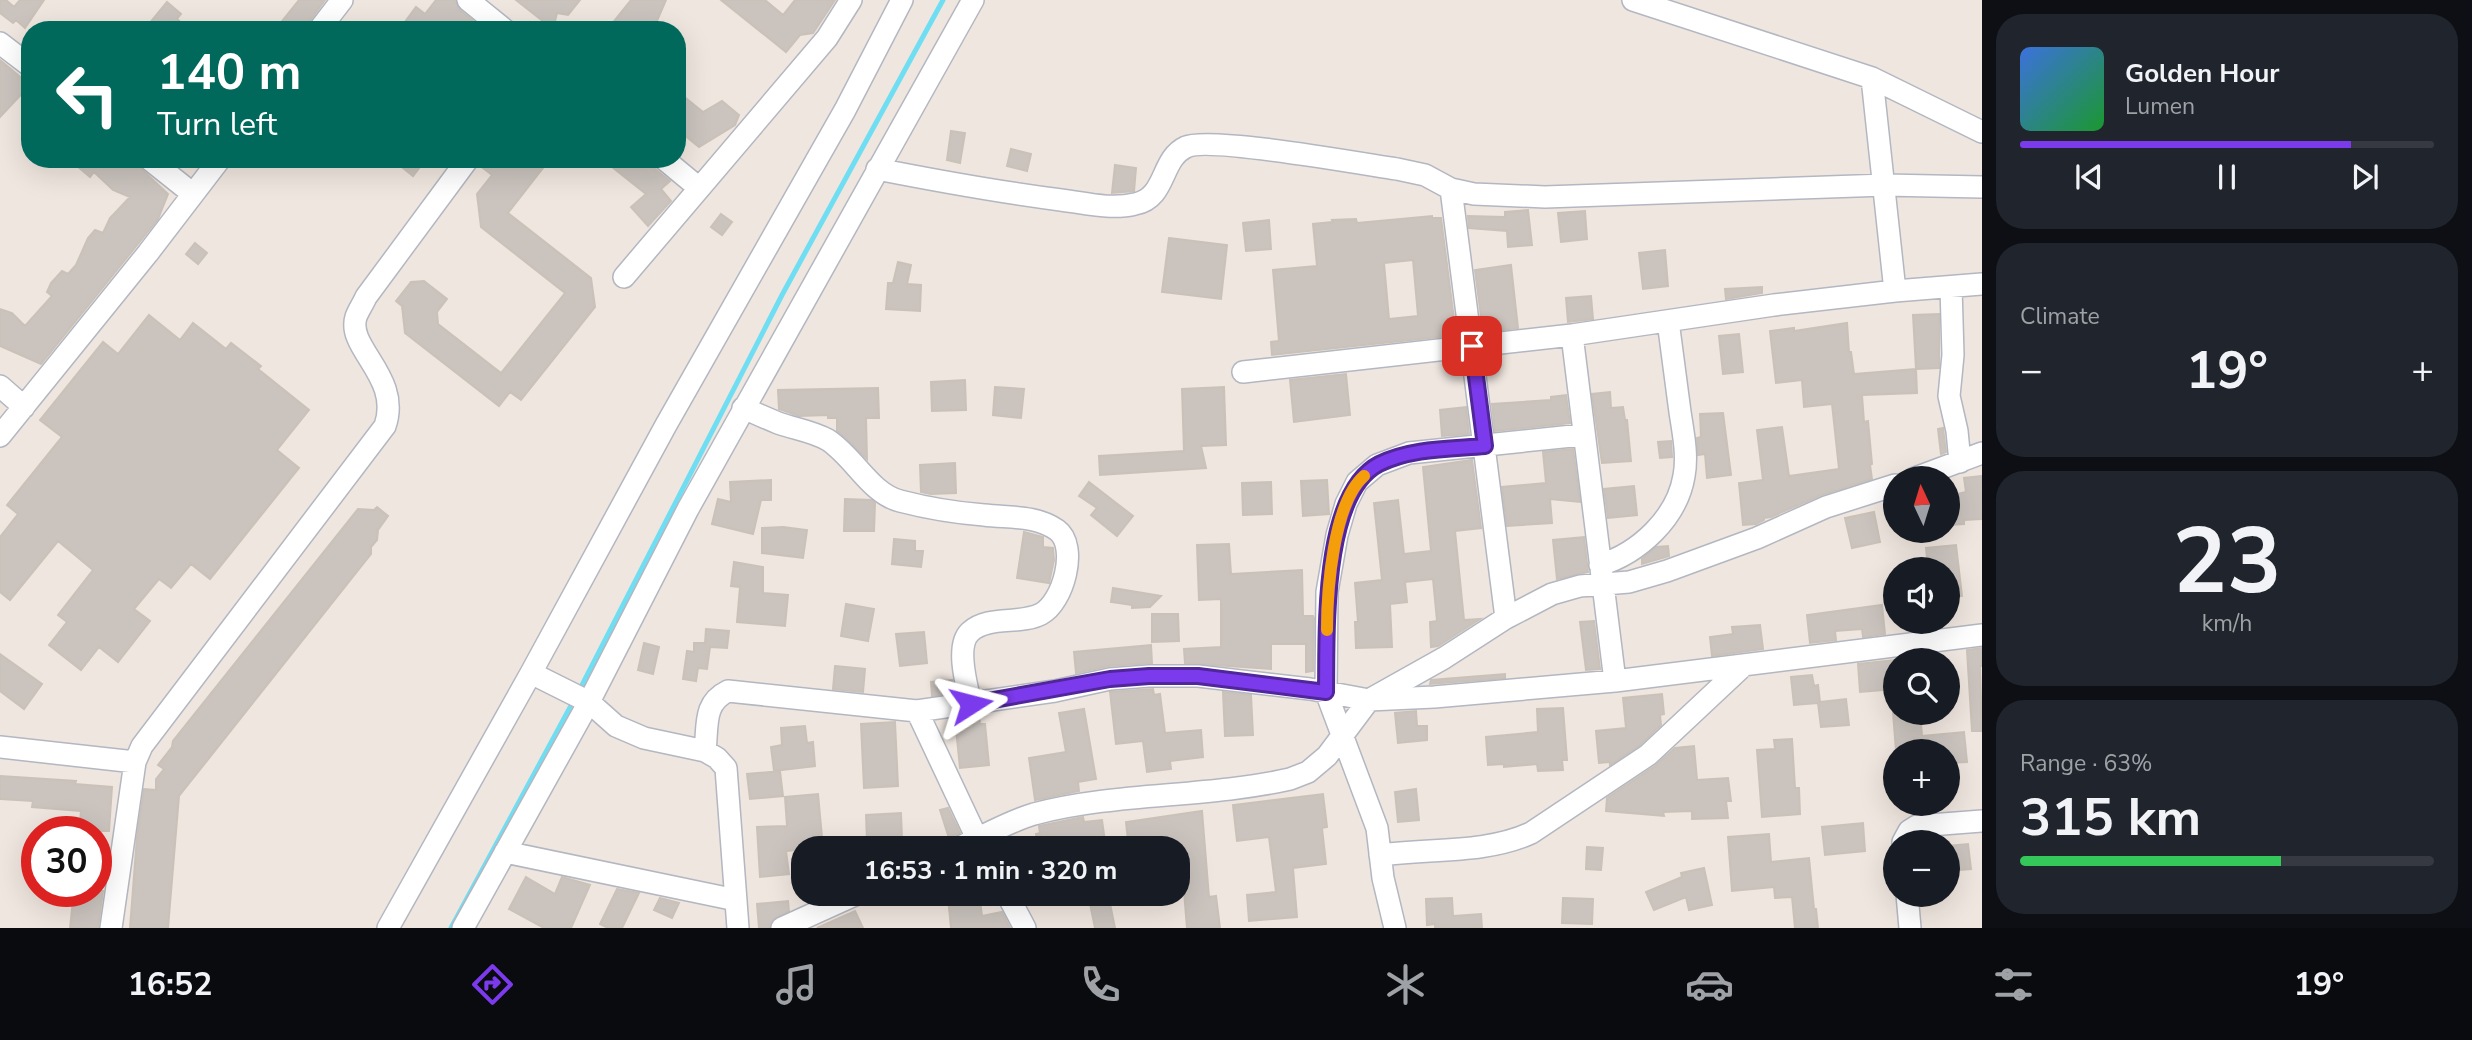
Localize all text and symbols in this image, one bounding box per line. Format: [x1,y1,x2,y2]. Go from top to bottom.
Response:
text: 140 m [157,39,301,106]
icon: left [42,49,133,140]
text: Golden Hour [2125,56,2280,91]
text: Lumen [2125,91,2195,122]
text: Turn left [157,103,277,146]
icon: previous [2070,158,2108,196]
icon: pause [2208,158,2246,196]
icon: next [2346,158,2384,196]
text: Climate [2020,301,2100,332]
pin [1442,316,1502,376]
icon: arrive [1453,327,1491,365]
text: 19° [2186,335,2268,406]
text: − [2020,345,2043,396]
text: + [2411,345,2434,396]
north arrow [1883,466,1960,542]
map controls [1883,466,1960,907]
text: 23 [2172,500,2282,624]
button: sound [1883,557,1960,634]
text: km/h [2202,608,2252,639]
button: search [1883,648,1960,725]
position arrow [934,667,1008,741]
button: + [1883,739,1960,816]
text: Range · 63% [2020,748,2152,779]
text: 315 km [2020,782,2201,853]
speed limit sign: 30 [21,816,112,907]
button: − [1883,830,1960,907]
text: 16:53 · 1 min · 320 m [864,853,1117,888]
icon: directions [468,960,517,1009]
icon: music [772,960,821,1009]
icon: phone [1076,960,1125,1009]
icon: climate [1381,960,1430,1009]
icon: car [1685,960,1734,1009]
icon: filters [1989,960,2038,1009]
text: 16:52 [128,963,212,1006]
text: 19° [2294,963,2344,1006]

